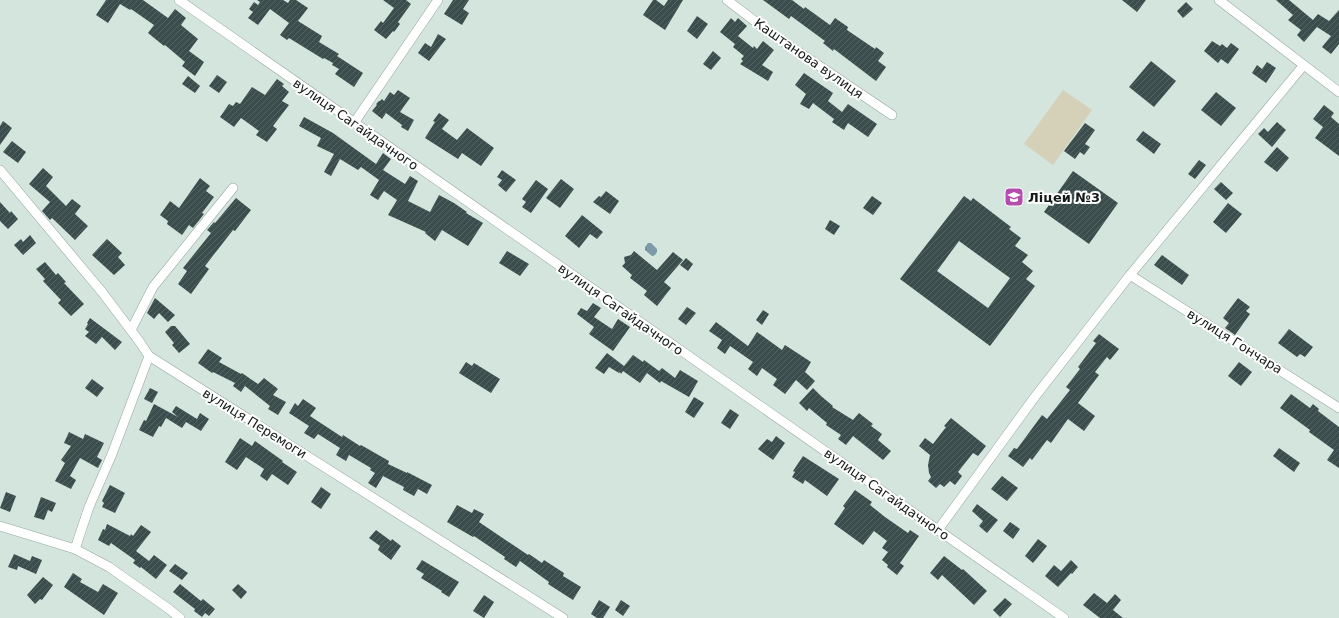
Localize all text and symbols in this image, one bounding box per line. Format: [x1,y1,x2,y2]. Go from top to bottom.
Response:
street label: Каштанова вулиця [751,15,866,102]
street label: вулиця Сагайдачного [290,76,421,173]
school or university icon: Ліцей №3 [1003,186,1025,208]
place label: Ліцей №3 [1028,190,1100,205]
street label: вулиця Сагайдачного [555,261,686,358]
street label: вулиця Гончара [1184,306,1285,377]
street label: вулиця Перемоги [200,385,310,462]
street label: вулиця Сагайдачного [821,446,952,543]

